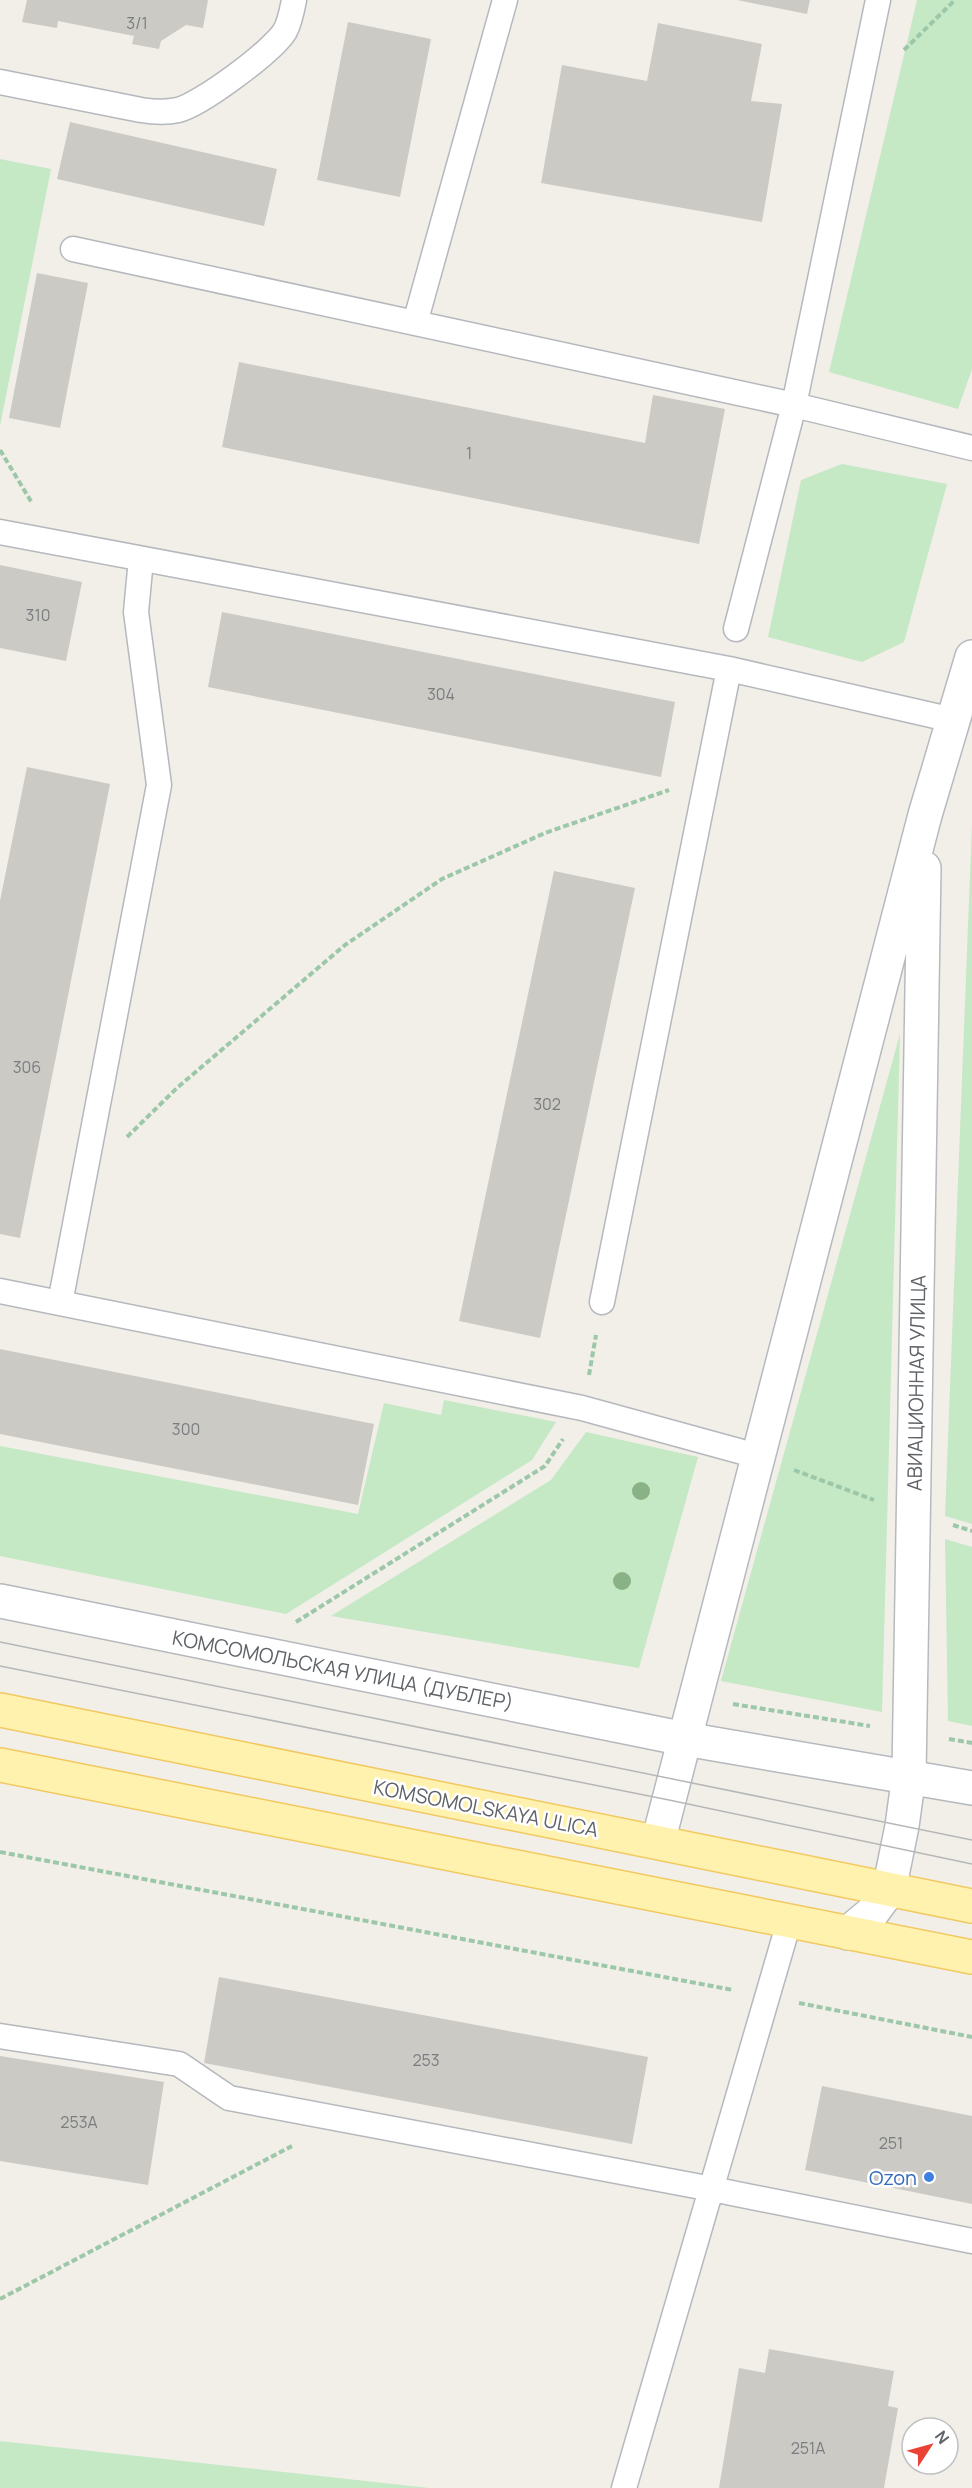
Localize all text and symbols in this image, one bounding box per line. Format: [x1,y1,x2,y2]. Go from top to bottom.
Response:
house number: 3/1 [126,12,148,34]
house number: 1 [466,442,472,464]
house number: 310 [26,604,50,626]
house number: 304 [427,683,455,705]
house number: 306 [13,1056,41,1078]
house number: 302 [533,1093,561,1115]
street label: АВИАЦИОННАЯ УЛИЦА [901,1274,931,1491]
house number: 300 [172,1418,200,1440]
street label: КОМСОМОЛЬСКАЯ УЛИЦА (ДУБЛЕР) [170,1624,516,1716]
street label: KOMSOMOLSKAYA ULICA [371,1773,601,1843]
house number: 253 [412,2049,440,2071]
house number: 253А [60,2111,98,2133]
house number: 251 [879,2132,903,2154]
place label: Ozon [869,2164,917,2191]
marker: Ozon [922,2170,936,2184]
north arrow [900,2416,960,2476]
text: N [930,2426,954,2448]
house number: 251А [791,2437,825,2459]

